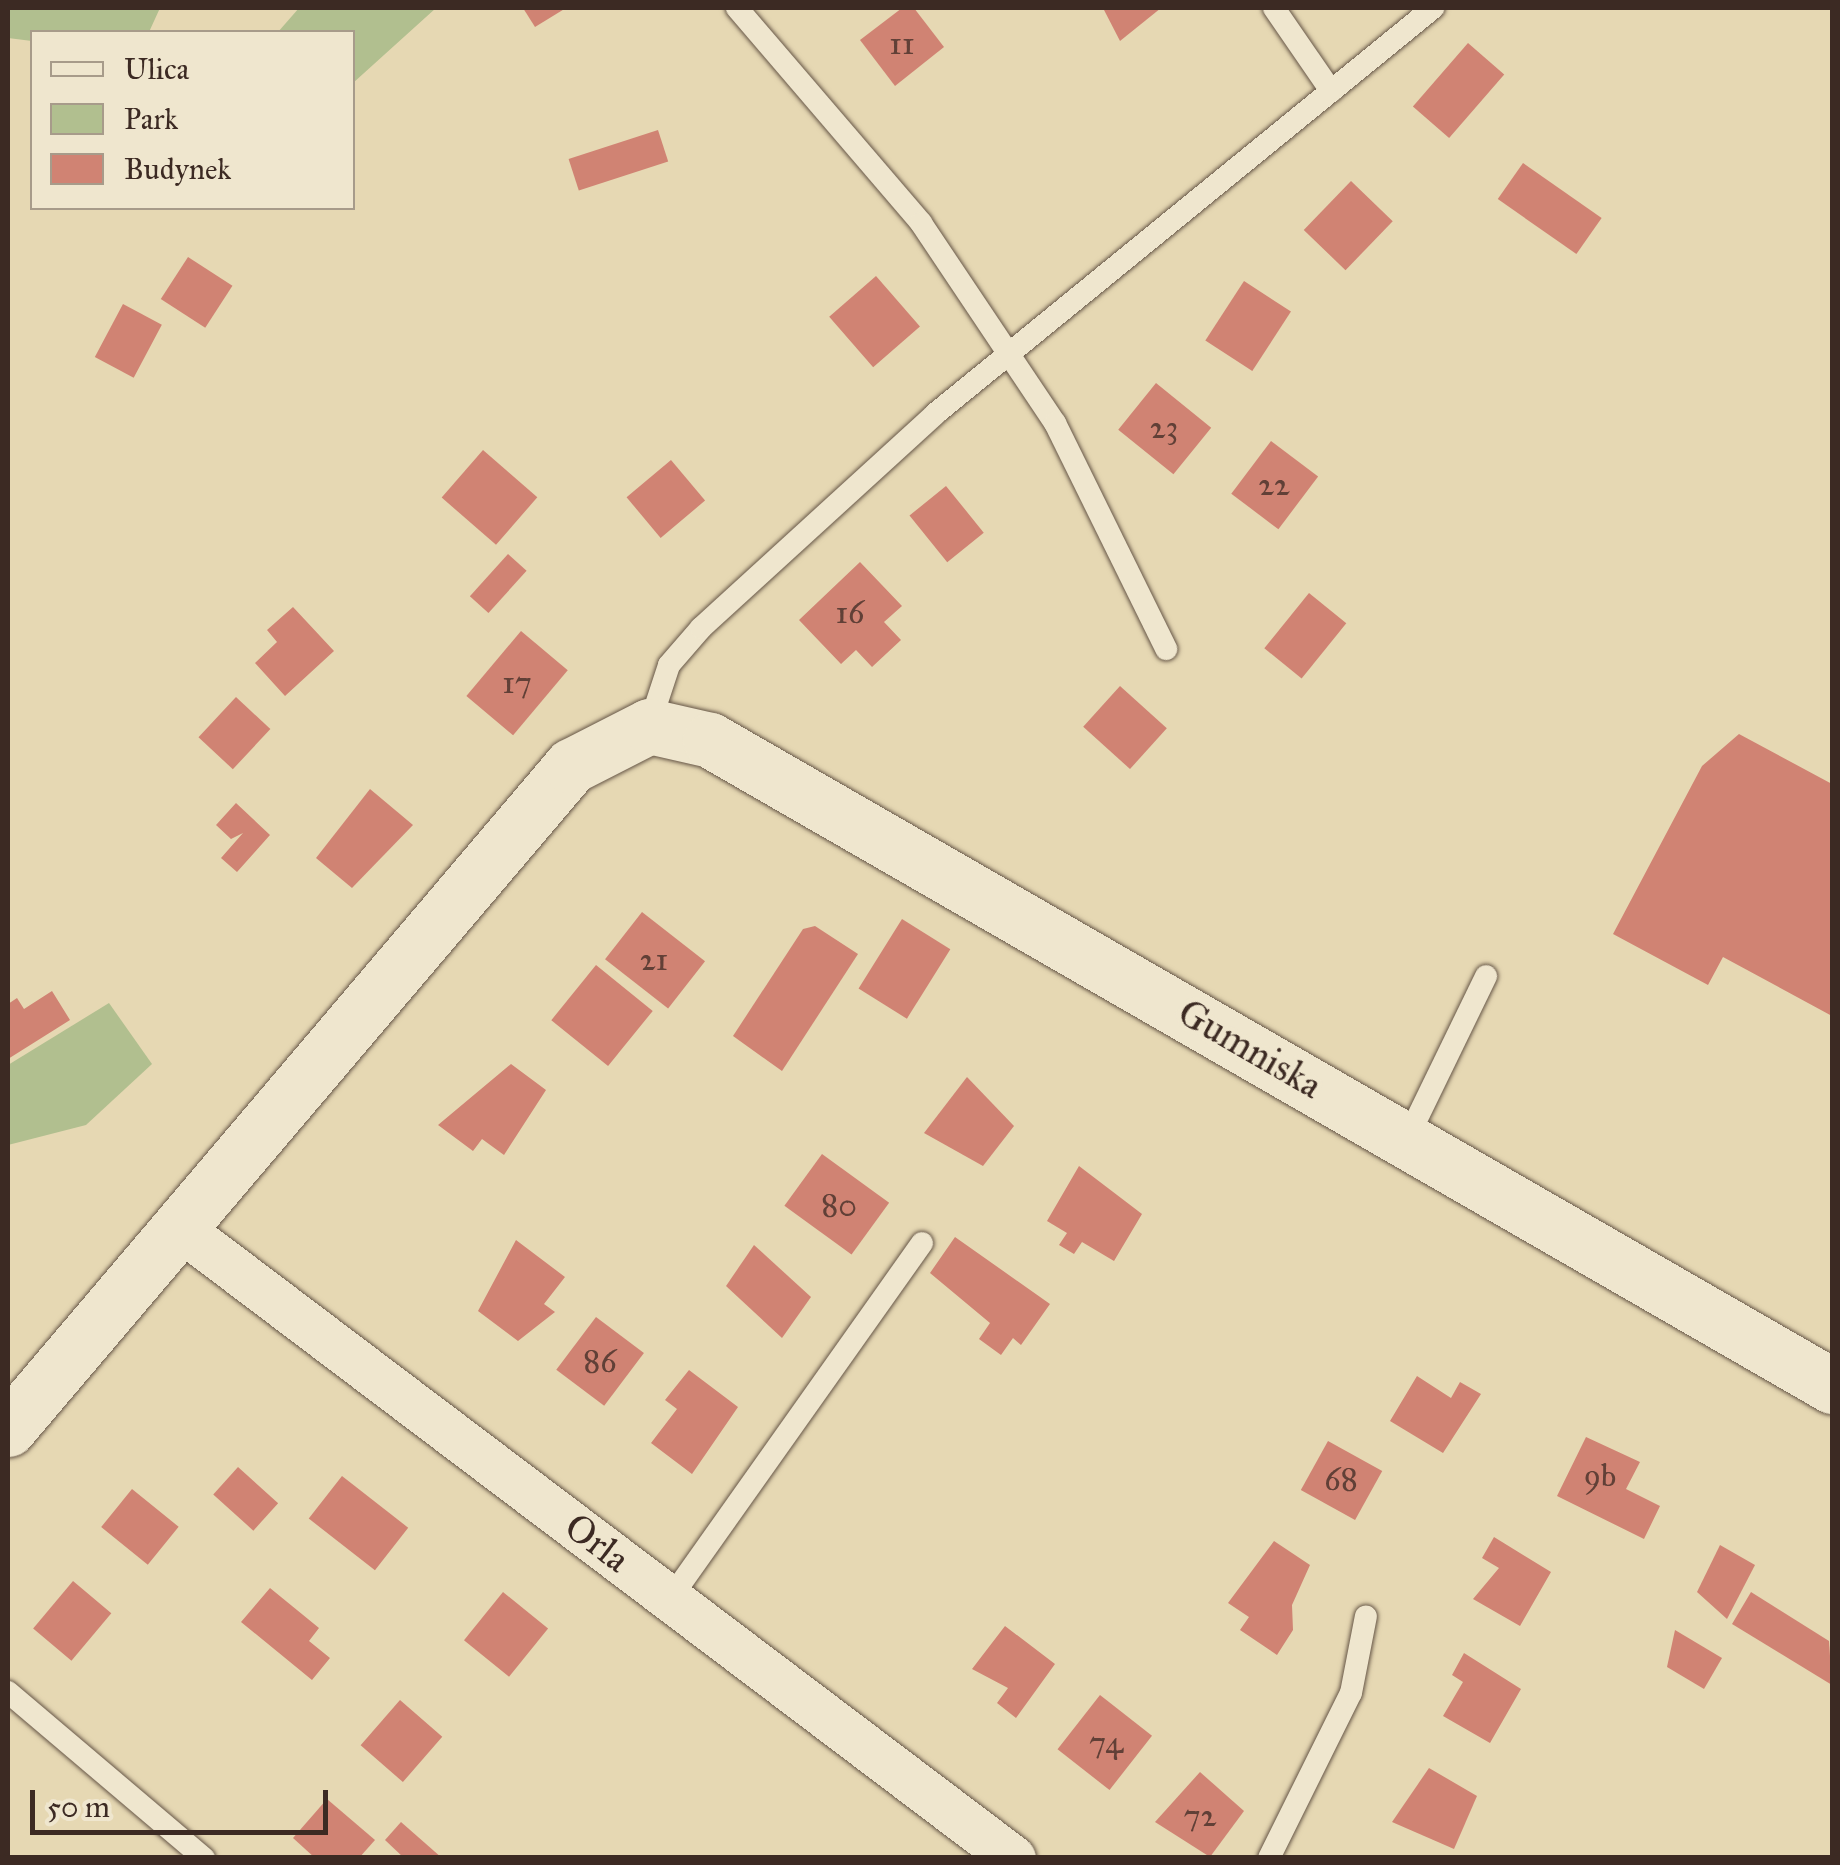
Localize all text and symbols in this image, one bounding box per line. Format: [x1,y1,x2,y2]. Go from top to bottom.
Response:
house number: 11 [889,25,915,63]
legend [30,30,355,210]
text: Ulica [124,51,189,87]
text: Park [124,101,178,137]
text: Budynek [124,151,231,187]
house number: 23 [1150,409,1178,447]
house number: 22 [1258,466,1290,504]
house number: 16 [836,594,864,632]
house number: 17 [502,664,532,702]
house number: 21 [640,941,668,979]
street label: Gumniska [1170,990,1330,1108]
house number: 80 [821,1187,857,1225]
house number: 86 [583,1343,617,1381]
house number: 9b [1584,1457,1616,1495]
house number: 68 [1324,1461,1358,1499]
street label: Orla [556,1504,638,1582]
house number: 74 [1089,1724,1123,1762]
scale bar [35,1770,332,1832]
text: 50 m [47,1789,110,1825]
house number: 72 [1184,1797,1216,1835]

